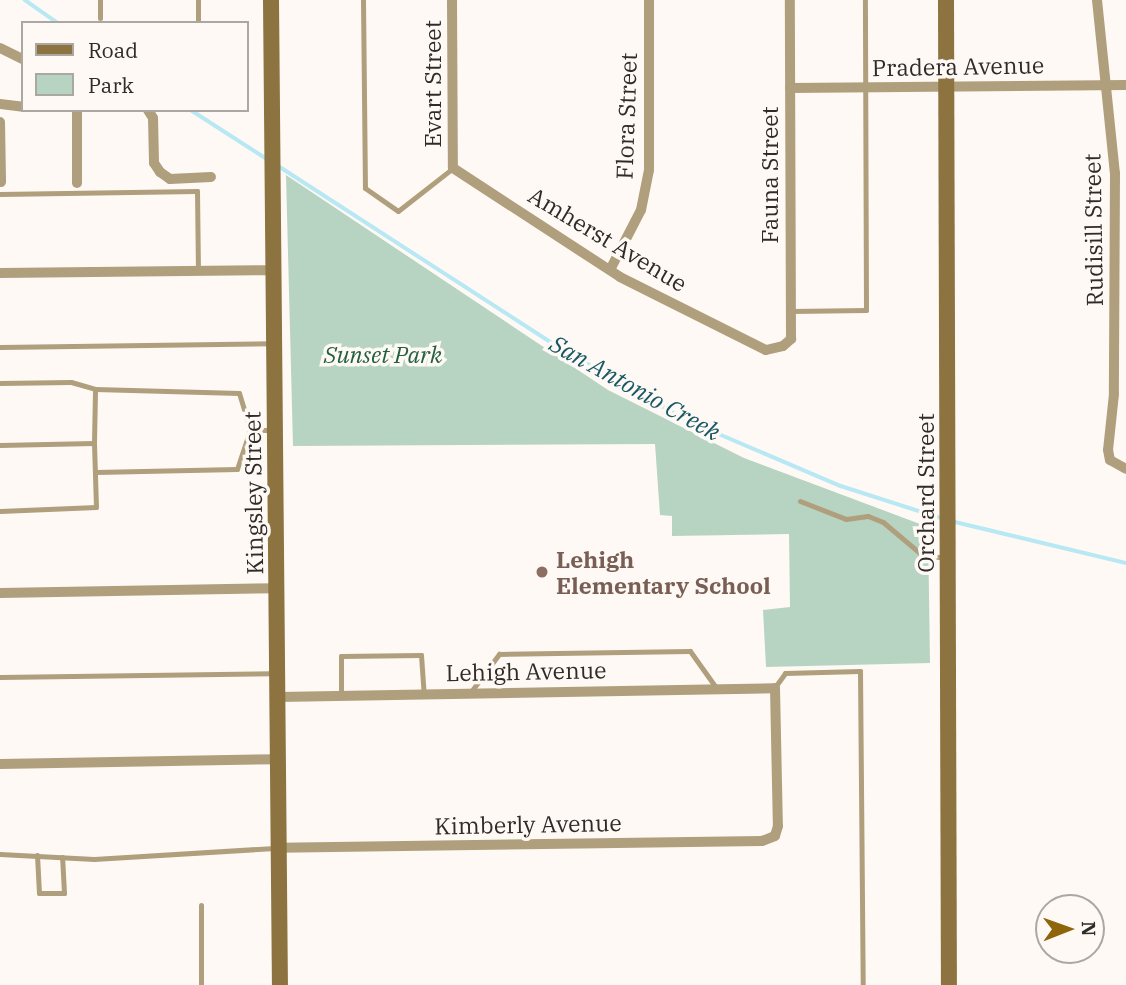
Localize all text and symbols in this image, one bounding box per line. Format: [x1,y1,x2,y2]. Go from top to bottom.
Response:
street label: Evart Street [418,20,446,148]
legend [21,21,248,112]
text: Road [88,36,138,64]
street label: Pradera Avenue [872,51,1044,81]
street label: Flora Street [610,52,642,180]
text: Park [88,71,134,99]
street label: Fauna Street [755,106,783,244]
street label: Rudisill Street [1078,153,1108,307]
street label: Amherst Avenue [524,181,692,297]
water label: San Antonio Creek [545,329,725,447]
park label: Sunset Park [324,340,442,368]
street label: Kingsley Street [238,411,268,575]
street label: Orchard Street [911,413,939,573]
place label: Lehigh Elementary School [556,545,771,599]
marker: Lehigh Elementary School [534,564,550,580]
street label: Lehigh Avenue [445,656,607,686]
street label: Kimberly Avenue [434,809,622,839]
north arrow [1035,894,1105,964]
text: N [1077,921,1101,936]

